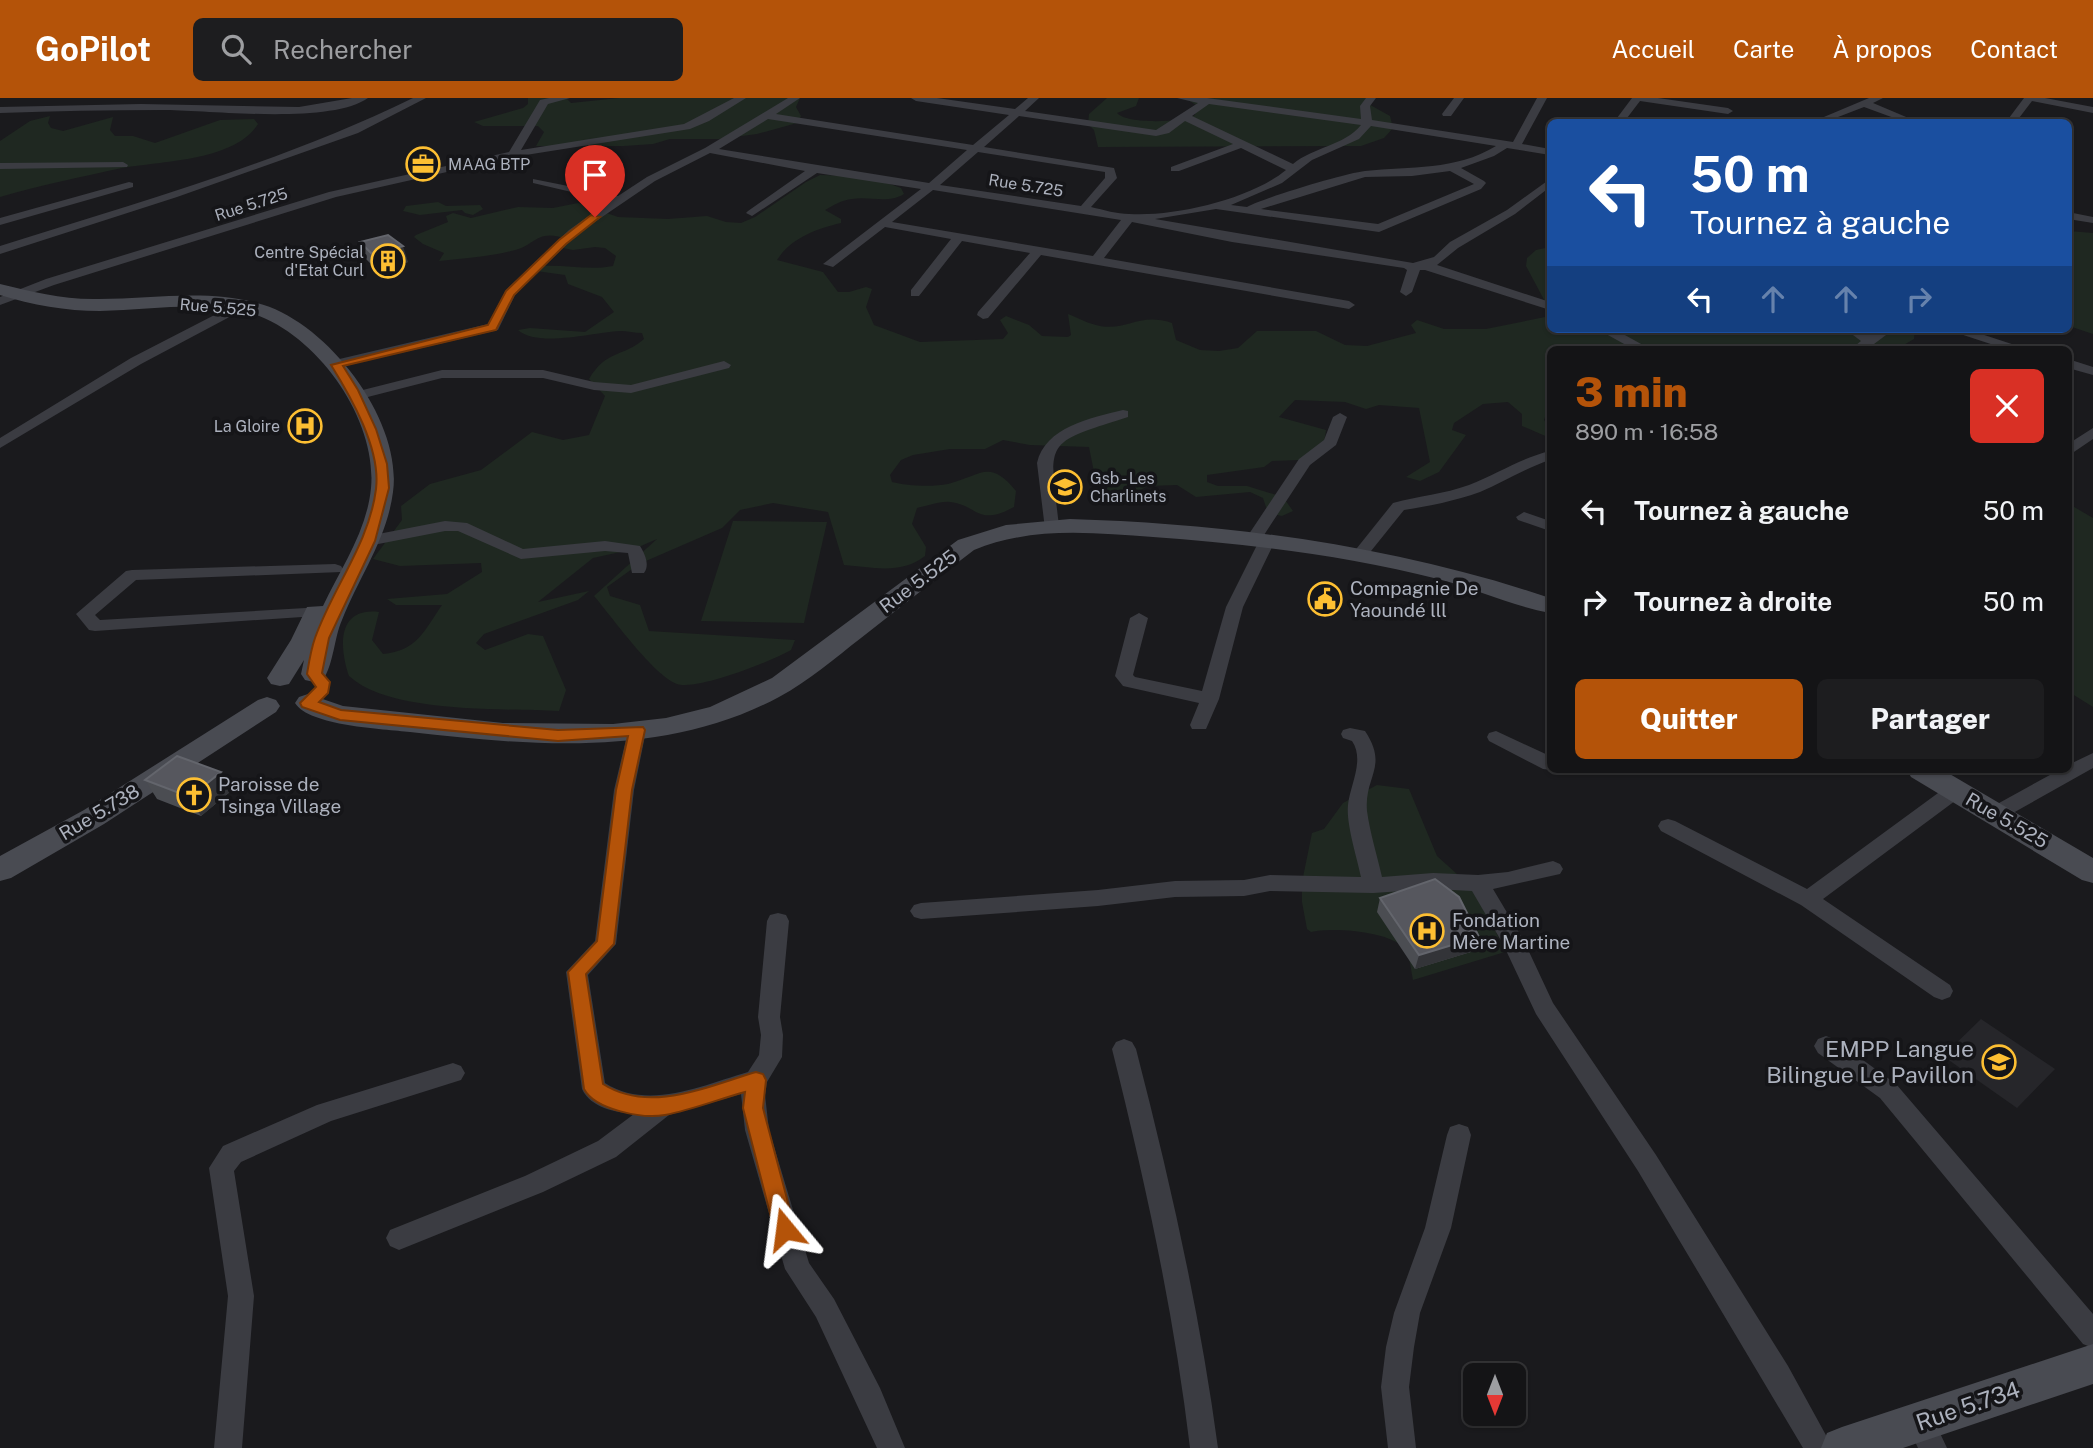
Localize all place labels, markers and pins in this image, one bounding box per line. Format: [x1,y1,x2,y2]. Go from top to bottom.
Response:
office icon: MAAG BTP [404,145,442,183]
pin [565,145,625,217]
place label: MAAG BTP [448,155,530,174]
building icon: Centre Spécial d'Etat Curl [369,242,407,280]
place label: Centre Spécial d'Etat Curl [254,243,364,280]
hospital icon: La Gloire [286,407,324,445]
place label: La Gloire [214,417,280,436]
school or university icon: Gsb - Les Charlinets [1046,468,1084,506]
place label: Gsb - Les Charlinets [1090,469,1166,506]
place label: Compagnie De Yaoundé lll [1350,577,1479,621]
public building icon: Compagnie De Yaoundé lll [1306,580,1344,618]
place label: Paroisse de Tsinga Village [218,773,341,817]
church icon: Paroisse de Tsinga Village [175,776,213,814]
place label: Fondation Mère Martine [1452,909,1570,953]
hospital icon: Fondation Mère Martine [1408,912,1446,950]
place label: EMPP Langue Bilingue Le Pavillon [1766,1035,1974,1088]
school or university icon: EMPP Langue Bilingue Le Pavillon [1980,1043,2018,1081]

